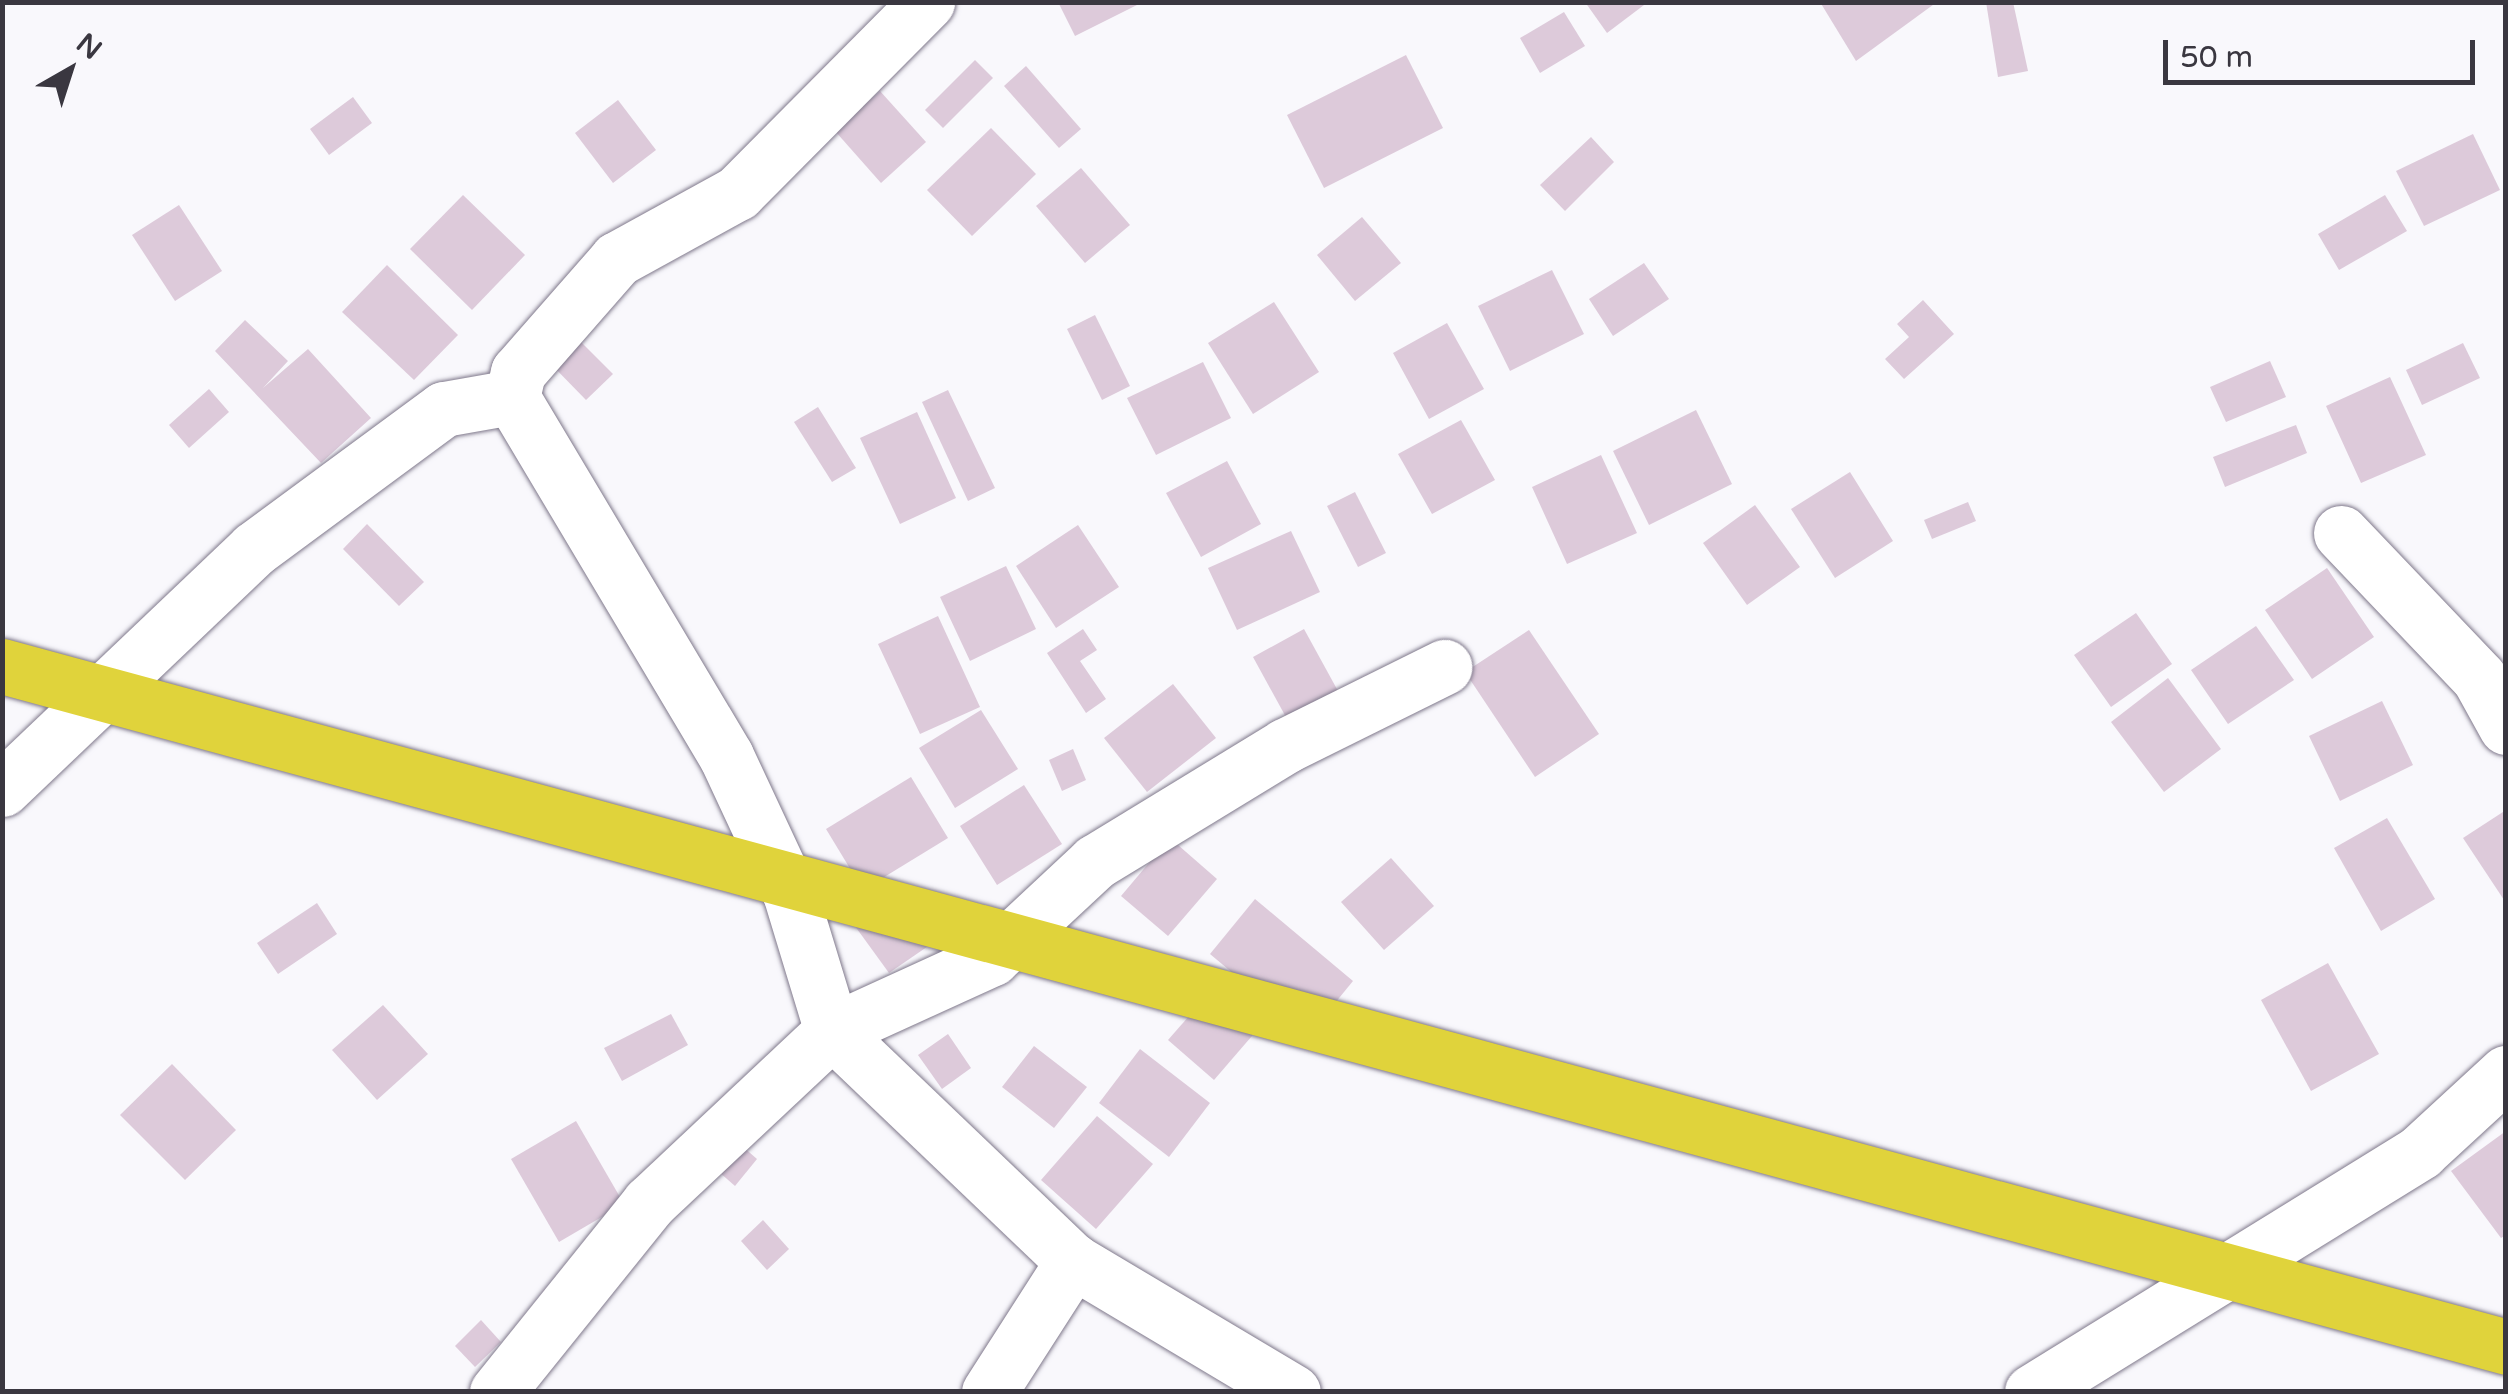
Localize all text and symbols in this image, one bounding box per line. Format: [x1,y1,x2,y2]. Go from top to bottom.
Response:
north arrow [20,20,120,120]
scale bar [2168,20,2480,82]
text: N [69,26,108,67]
text: 50 m [2180,39,2253,76]

